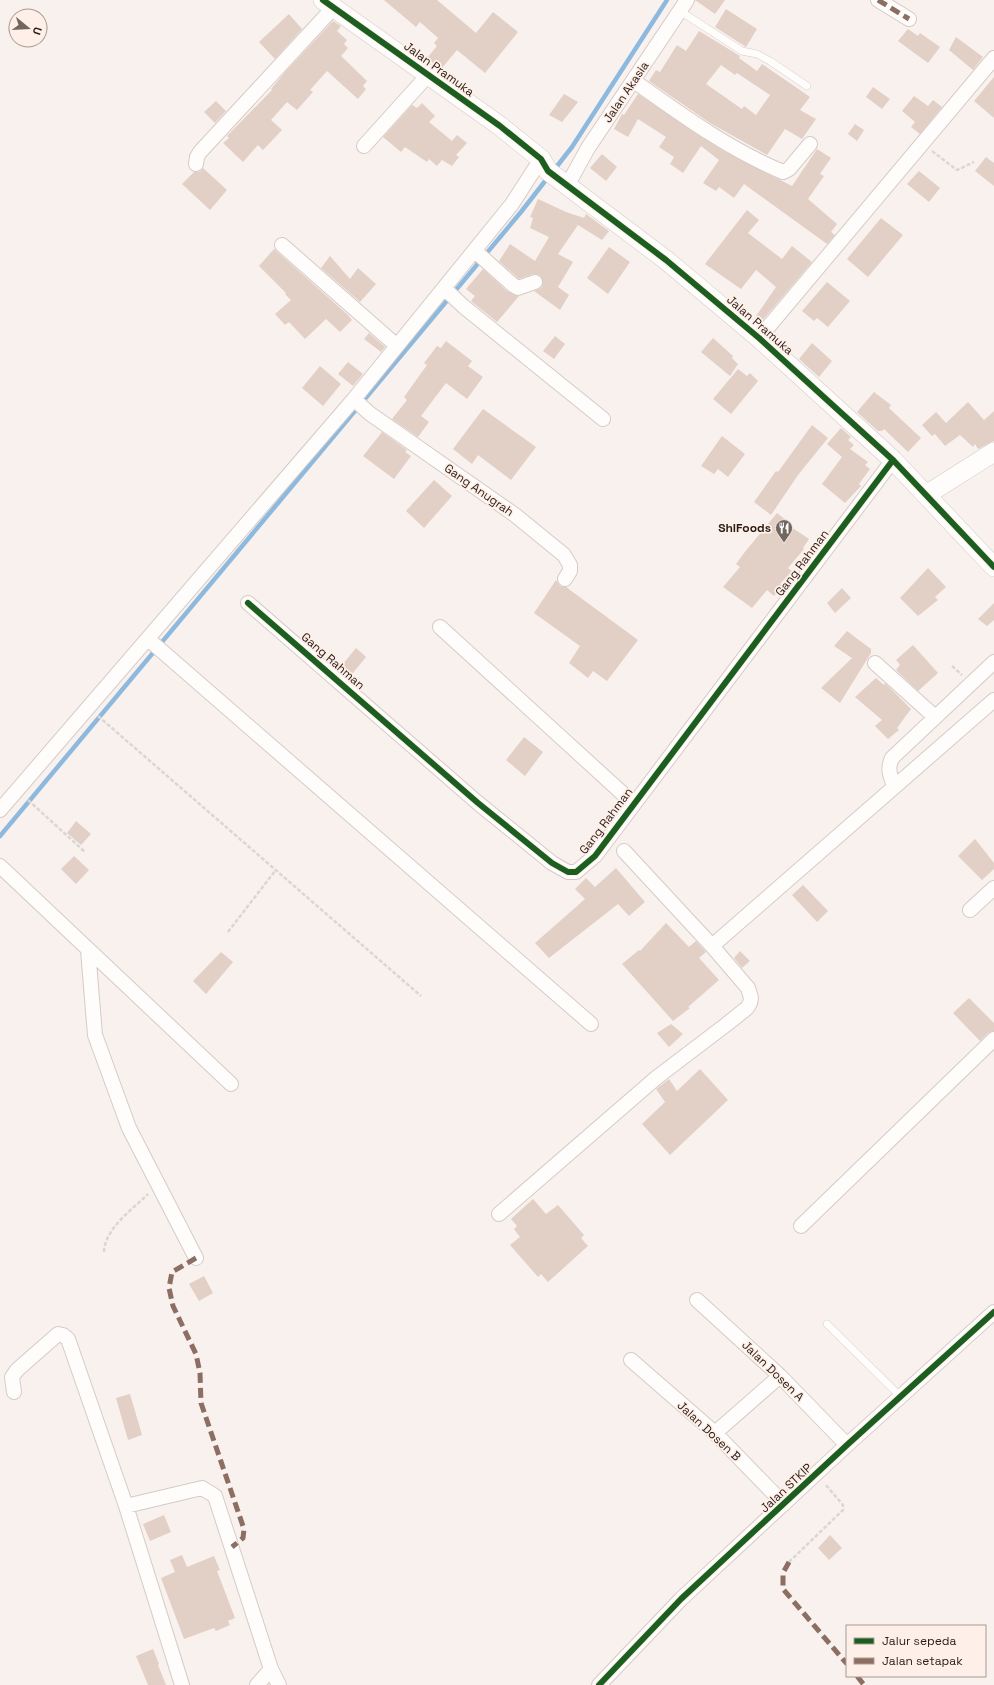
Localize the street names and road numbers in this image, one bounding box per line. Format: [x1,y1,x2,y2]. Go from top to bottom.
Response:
street label: Jalan Pramuka [401,38,477,100]
street label: Jalan Akasia [600,58,652,126]
street label: Jalan Pramuka [723,292,797,358]
street label: Gang Anugrah [441,460,517,520]
street label: Gang Rahman [772,526,832,600]
street label: Gang Rahman [298,629,368,693]
street label: Gang Rahman [576,784,636,858]
street label: Jalan Dosen A [738,1337,808,1405]
street label: Jalan Dosen B [674,1397,744,1465]
street label: Jalan STKIP [757,1460,815,1516]

